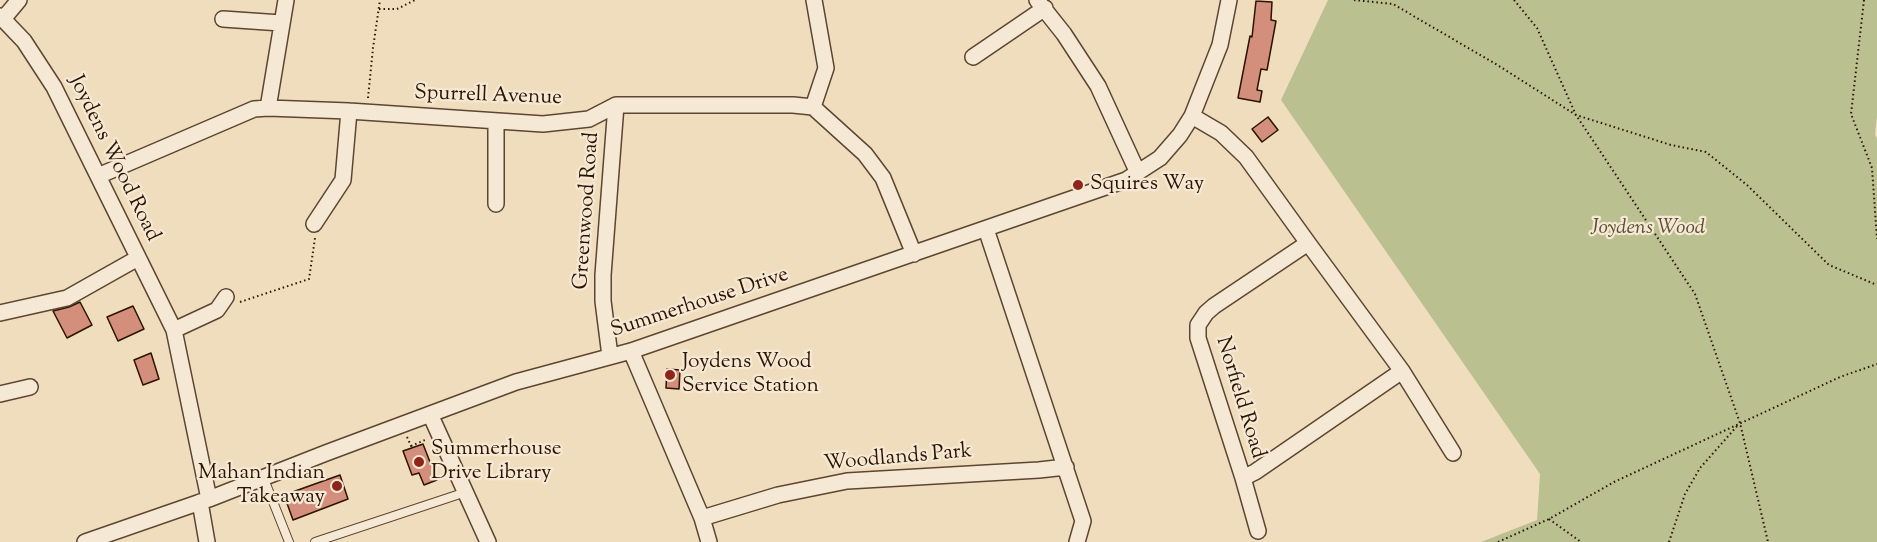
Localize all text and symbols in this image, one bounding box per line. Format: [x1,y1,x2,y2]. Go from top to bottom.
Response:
street label: Joydens Wood Road [62,72,164,246]
street label: Spurrell Avenue [414,82,562,112]
street label: Greenwood Road [570,131,606,291]
place label: Squires Way [1090,172,1204,198]
marker: Squires Way [1071,178,1085,192]
park label: Joydens Wood [1591,216,1705,242]
street label: Summerhouse Drive [608,263,792,345]
street label: Norfield Road [1209,334,1269,462]
place label: Joydens Wood Service Station [682,350,819,400]
marker: Joydens Wood Service Station [663,368,677,382]
place label: Summerhouse Drive Library [431,437,561,487]
street label: Woodlands Park [823,440,973,478]
marker: Summerhouse Drive Library [412,455,426,469]
place label: Mahan Indian Takeaway [198,461,325,511]
marker: Mahan Indian Takeaway [330,479,344,493]

